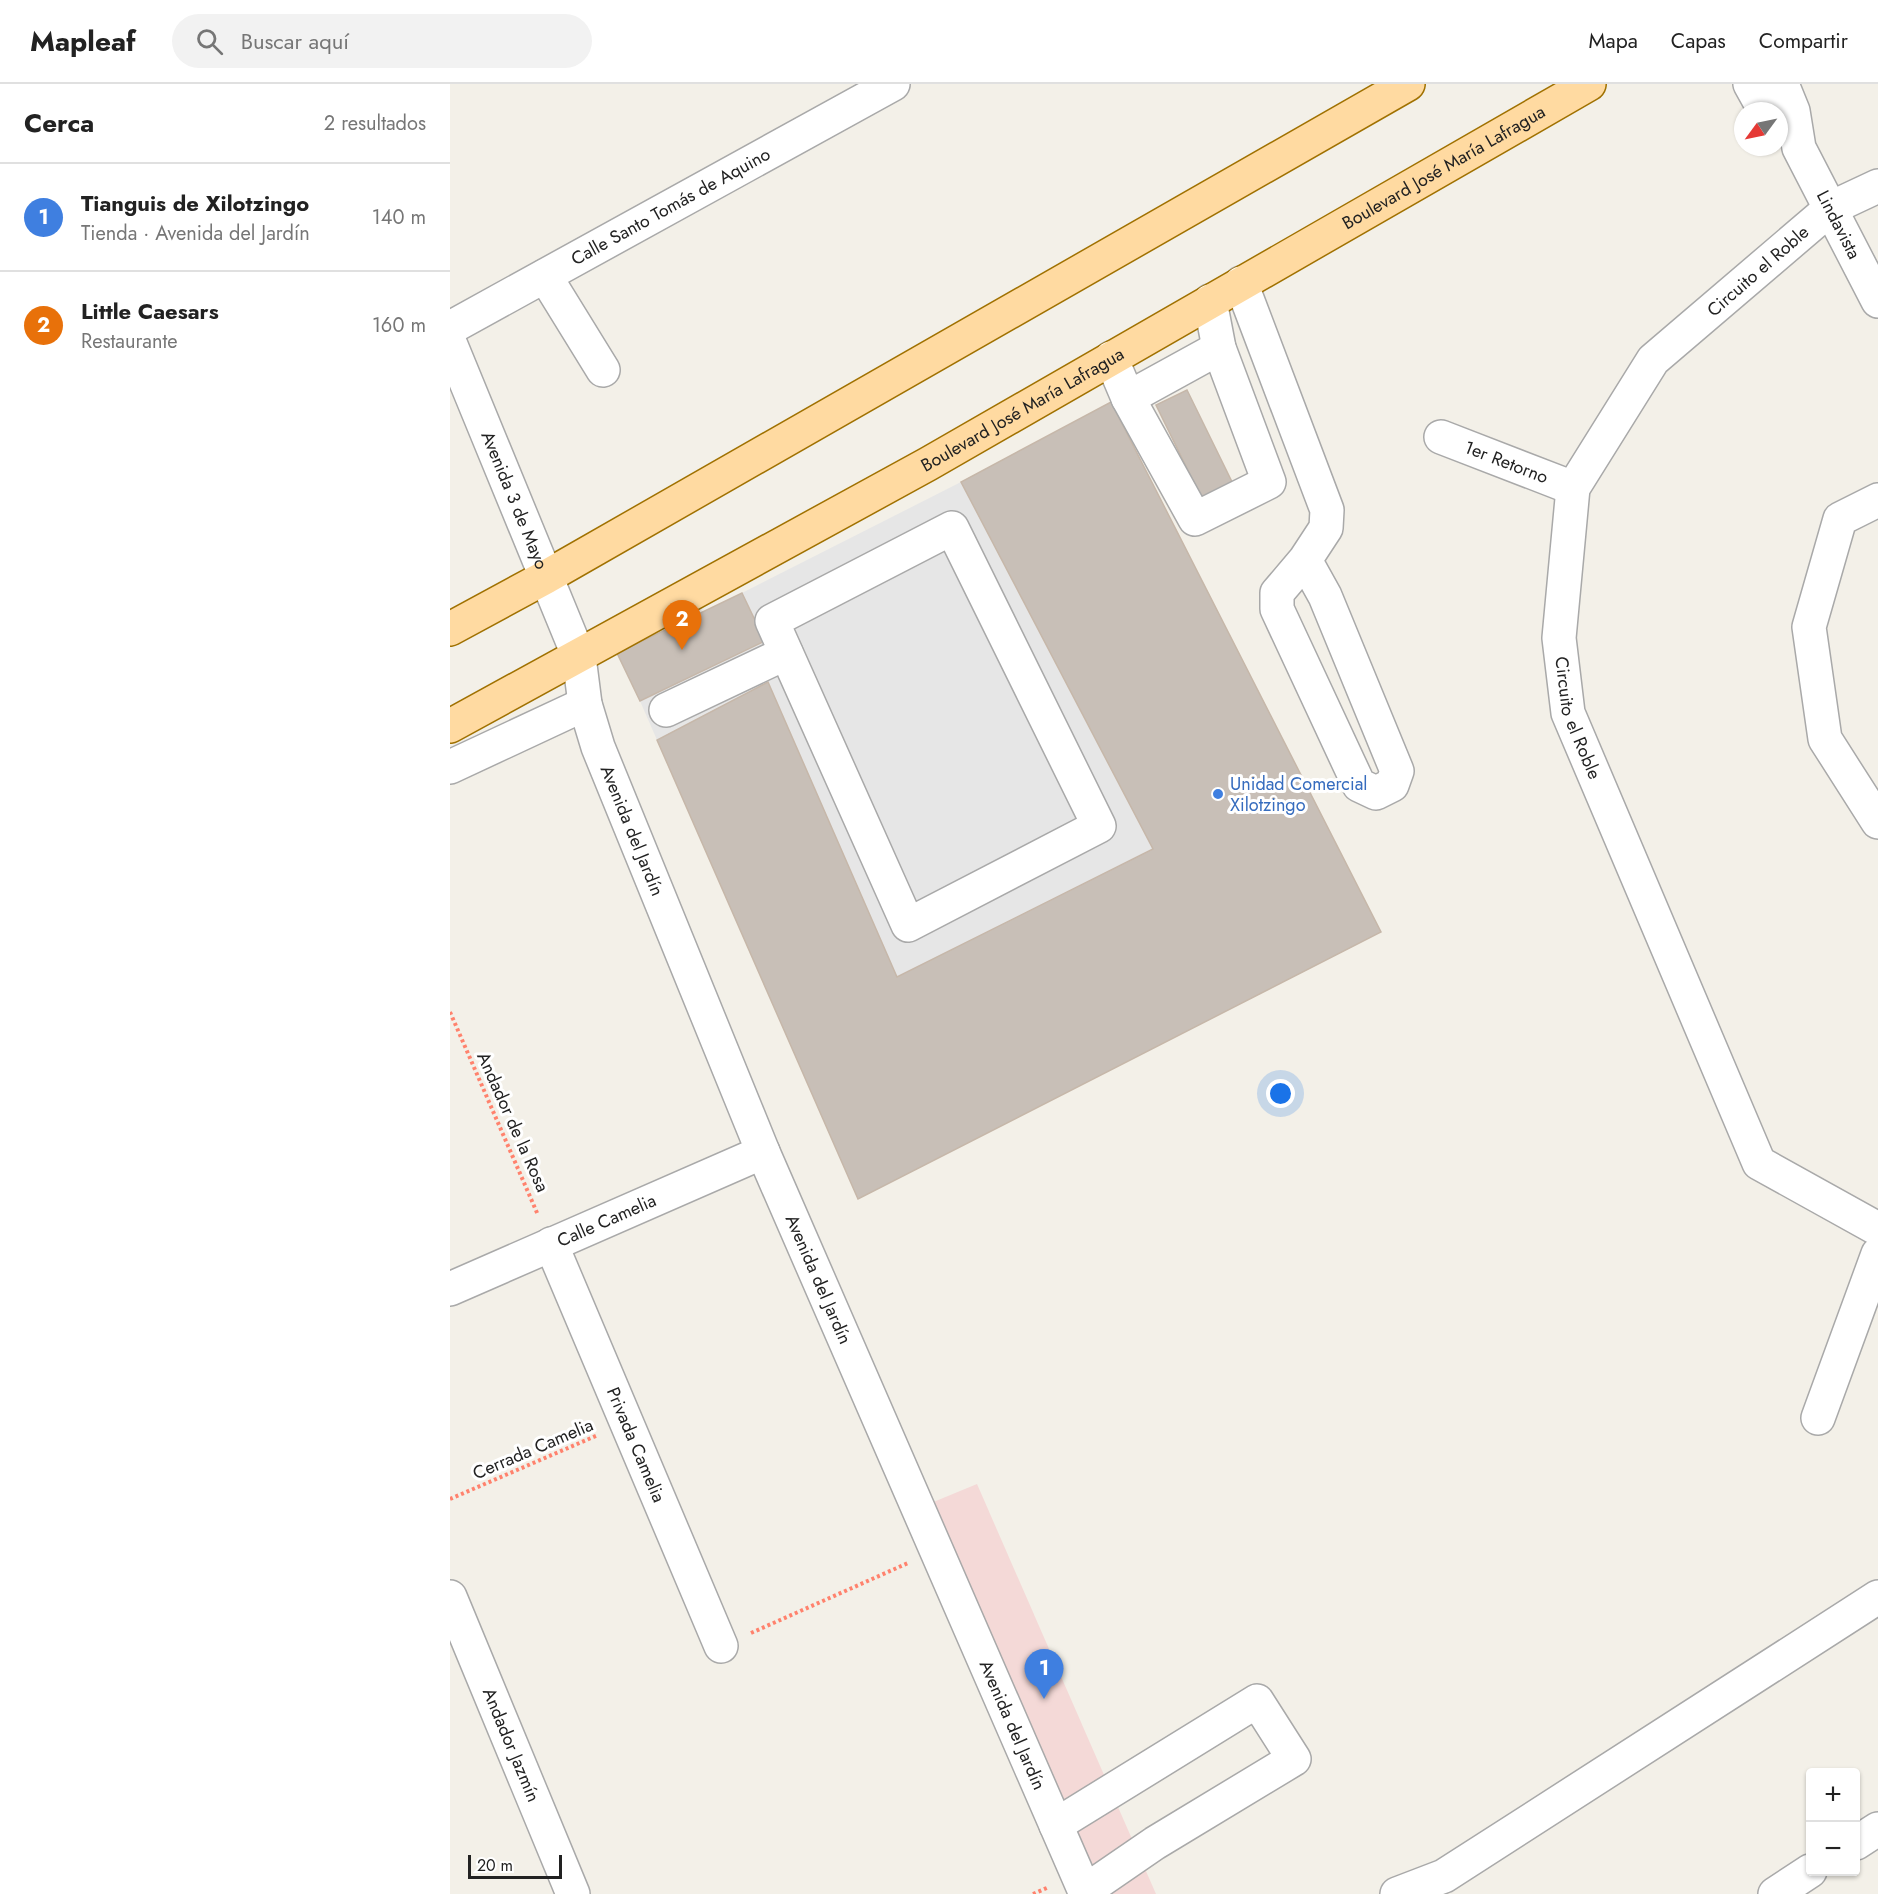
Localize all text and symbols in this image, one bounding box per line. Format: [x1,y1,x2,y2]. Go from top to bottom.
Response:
search box [172,14,592,68]
text: Mapleaf [30,21,136,62]
icon: search [193,25,226,58]
text: Buscar aquí [241,25,349,57]
text: Mapa [1589,26,1638,56]
text: Capas [1671,26,1726,56]
text: Compartir [1759,26,1848,56]
street label: Boulevard José María Lafragua [1337,99,1550,236]
north arrow [1734,102,1788,156]
text: Cerca [24,104,94,142]
text: 2 resultados [324,109,426,138]
street label: Calle Santo Tomás de Aquino [566,141,775,272]
street label: Lindavista [1810,186,1867,264]
text: Tianguis de Xilotzingo [81,187,309,219]
text: 1 [38,203,49,232]
text: 140 m [372,203,426,232]
text: Tienda · Avenida del Jardín [81,219,310,248]
street label: Circuito el Roble [1701,219,1815,323]
text: Little Caesars [81,295,219,327]
text: 2 [37,311,50,340]
text: 160 m [372,311,426,340]
text: Restaurante [81,327,178,356]
street label: Boulevard José María Lafragua [916,341,1129,478]
street label: Avenida 3 de Mayo [475,427,555,573]
street label: 1er Retorno [1461,434,1552,490]
pin: 2 [662,600,702,650]
street label: Circuito el Roble [1548,655,1608,783]
street label: Avenida del Jardín [594,761,670,900]
place label: Unidad Comercial Xilotzingo [1230,771,1367,818]
marker: Unidad Comercial Xilotzingo [1211,787,1225,801]
street label: Andador de la Rosa [470,1048,556,1196]
your location [1266,1079,1295,1108]
street label: Calle Camelia [553,1187,660,1254]
street label: Avenida del Jardín [779,1210,858,1348]
street label: Privada Camelia [600,1383,672,1507]
street label: Cerrada Camelia [469,1412,597,1486]
pin: 1 [1024,1650,1064,1699]
street label: Avenida del Jardín [973,1656,1052,1794]
street label: Andador Jazmín [476,1684,546,1806]
map controls [1806,1768,1860,1876]
button: + [1806,1768,1860,1822]
button: − [1806,1822,1860,1876]
scale bar [468,1852,562,1880]
text: 20 m [477,1854,513,1877]

